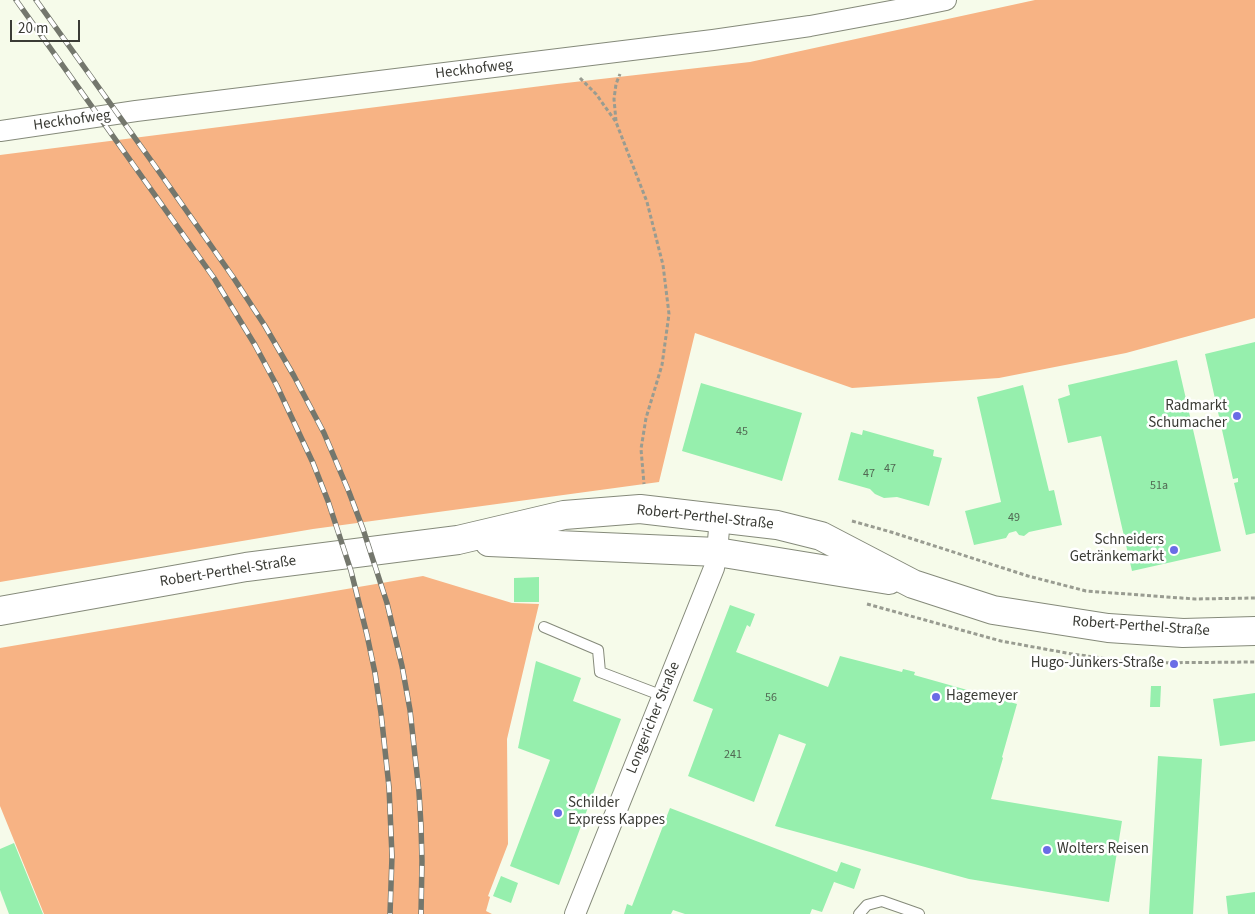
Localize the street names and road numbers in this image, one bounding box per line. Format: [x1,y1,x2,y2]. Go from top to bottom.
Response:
street label: Heckhofweg [434,56,514,84]
street label: Heckhofweg [32,107,112,135]
street label: Robert-Perthel-Straße [636,502,774,534]
street label: Robert-Perthel-Straße [159,552,297,592]
street label: Robert-Perthel-Straße [1072,613,1210,641]
street label: Longericher Straße [623,659,685,777]

